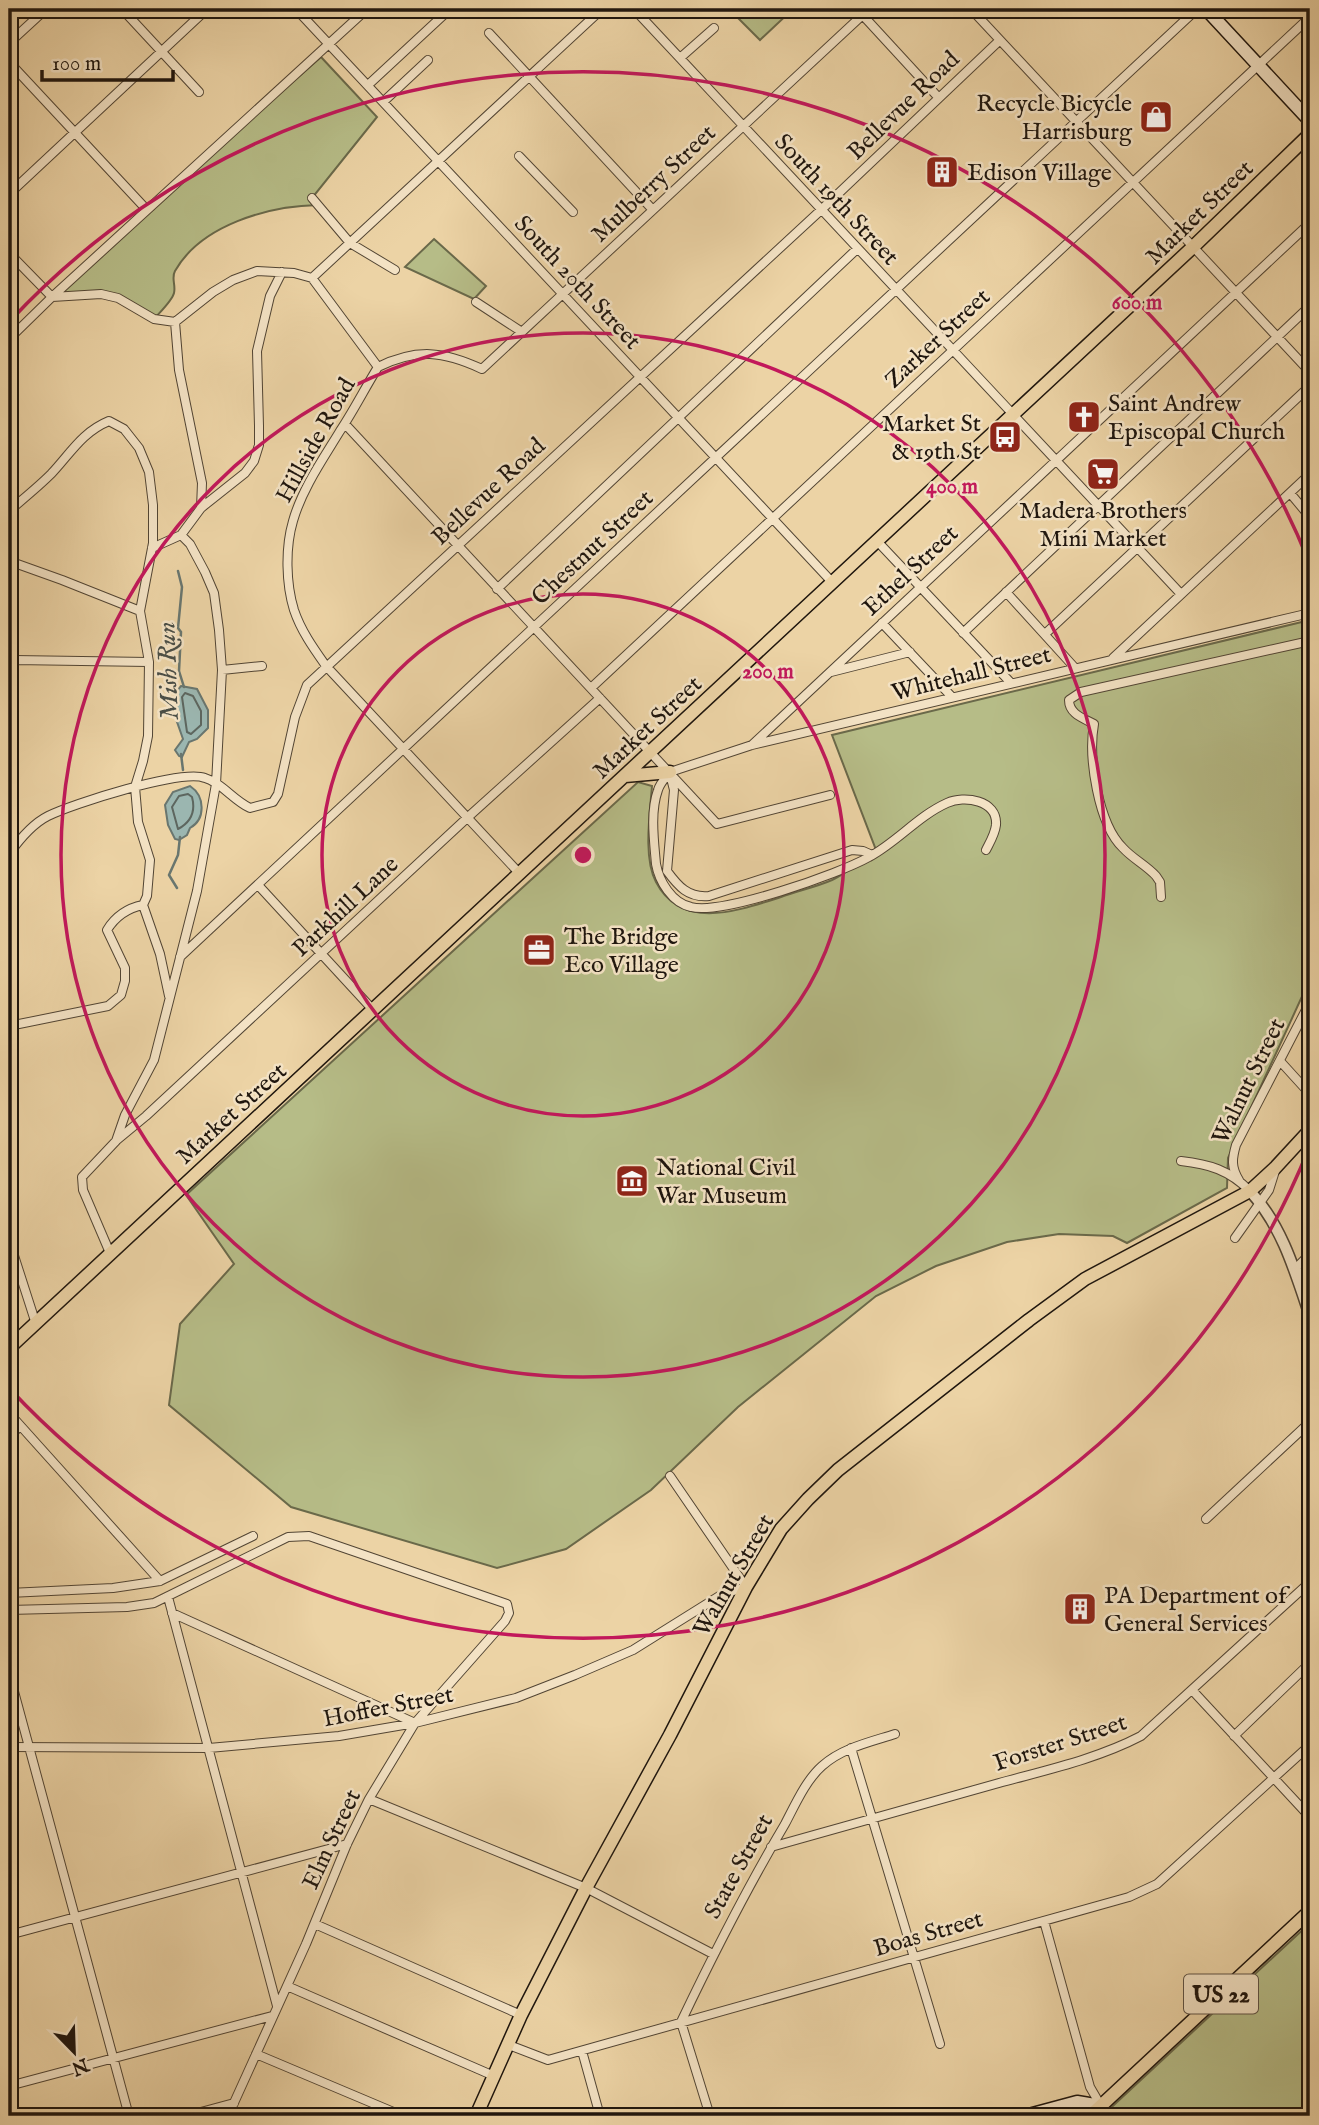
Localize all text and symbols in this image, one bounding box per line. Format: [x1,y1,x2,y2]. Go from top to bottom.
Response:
scale bar [42,38,173,82]
street label: Bellevue Road [841,45,967,167]
text: 100 m [52,51,101,78]
place label: Recycle Bicycle Harrisburg [976,89,1133,148]
shop icon: Recycle Bicycle Harrisburg [1137,98,1175,136]
street label: Mulberry Street [585,118,723,250]
street label: South 19th Street [767,128,905,272]
building icon: Edison Village [923,153,961,191]
street label: Market Street [1139,154,1261,272]
place label: Edison Village [967,158,1112,189]
street label: South 20th Street [507,209,647,357]
street label: Zarker Street [879,282,997,396]
text: 600 m [1112,290,1163,317]
street label: Hillside Road [269,373,363,509]
place label: Saint Andrew Episcopal Church [1108,389,1285,448]
church icon: Saint Andrew Episcopal Church [1065,398,1103,436]
place label: Market St & 19th St [882,409,981,468]
bus stop icon: Market St & 19th St [986,418,1024,456]
street label: Bellevue Road [426,431,553,553]
supermarket icon: Madera Brothers Mini Market [1084,455,1122,493]
text: 400 m [926,474,979,501]
street label: Chestnut Street [526,484,661,613]
place label: Madera Brothers Mini Market [1019,496,1187,555]
street label: Ethel Street [857,519,965,623]
water label: Mish Run [150,621,187,721]
street label: Whitehall Street [888,640,1054,709]
text: 200 m [742,659,794,686]
street label: Market Street [587,670,709,787]
centre of rings [571,843,595,867]
street label: Parkhill Lane [286,850,406,964]
place label: The Bridge Eco Village [564,922,679,981]
office icon: The Bridge Eco Village [520,931,558,969]
street label: Walnut Street [1205,1014,1293,1150]
street label: Market Street [170,1056,294,1172]
place label: National Civil War Museum [656,1153,796,1212]
museum icon: National Civil War Museum [613,1162,651,1200]
street label: Walnut Street [687,1509,782,1643]
place label: PA Department of General Services [1104,1581,1291,1640]
building icon: PA Department of General Services [1061,1590,1099,1628]
street label: Hoffer Street [320,1680,456,1735]
street label: Forster Street [990,1707,1131,1780]
street label: Elm Street [296,1785,369,1894]
street label: State Street [698,1809,781,1925]
street label: Boas Street [870,1904,987,1965]
road number: US 22 [1184,1974,1258,2013]
north arrow [38,2016,108,2086]
text: N [67,2051,93,2080]

